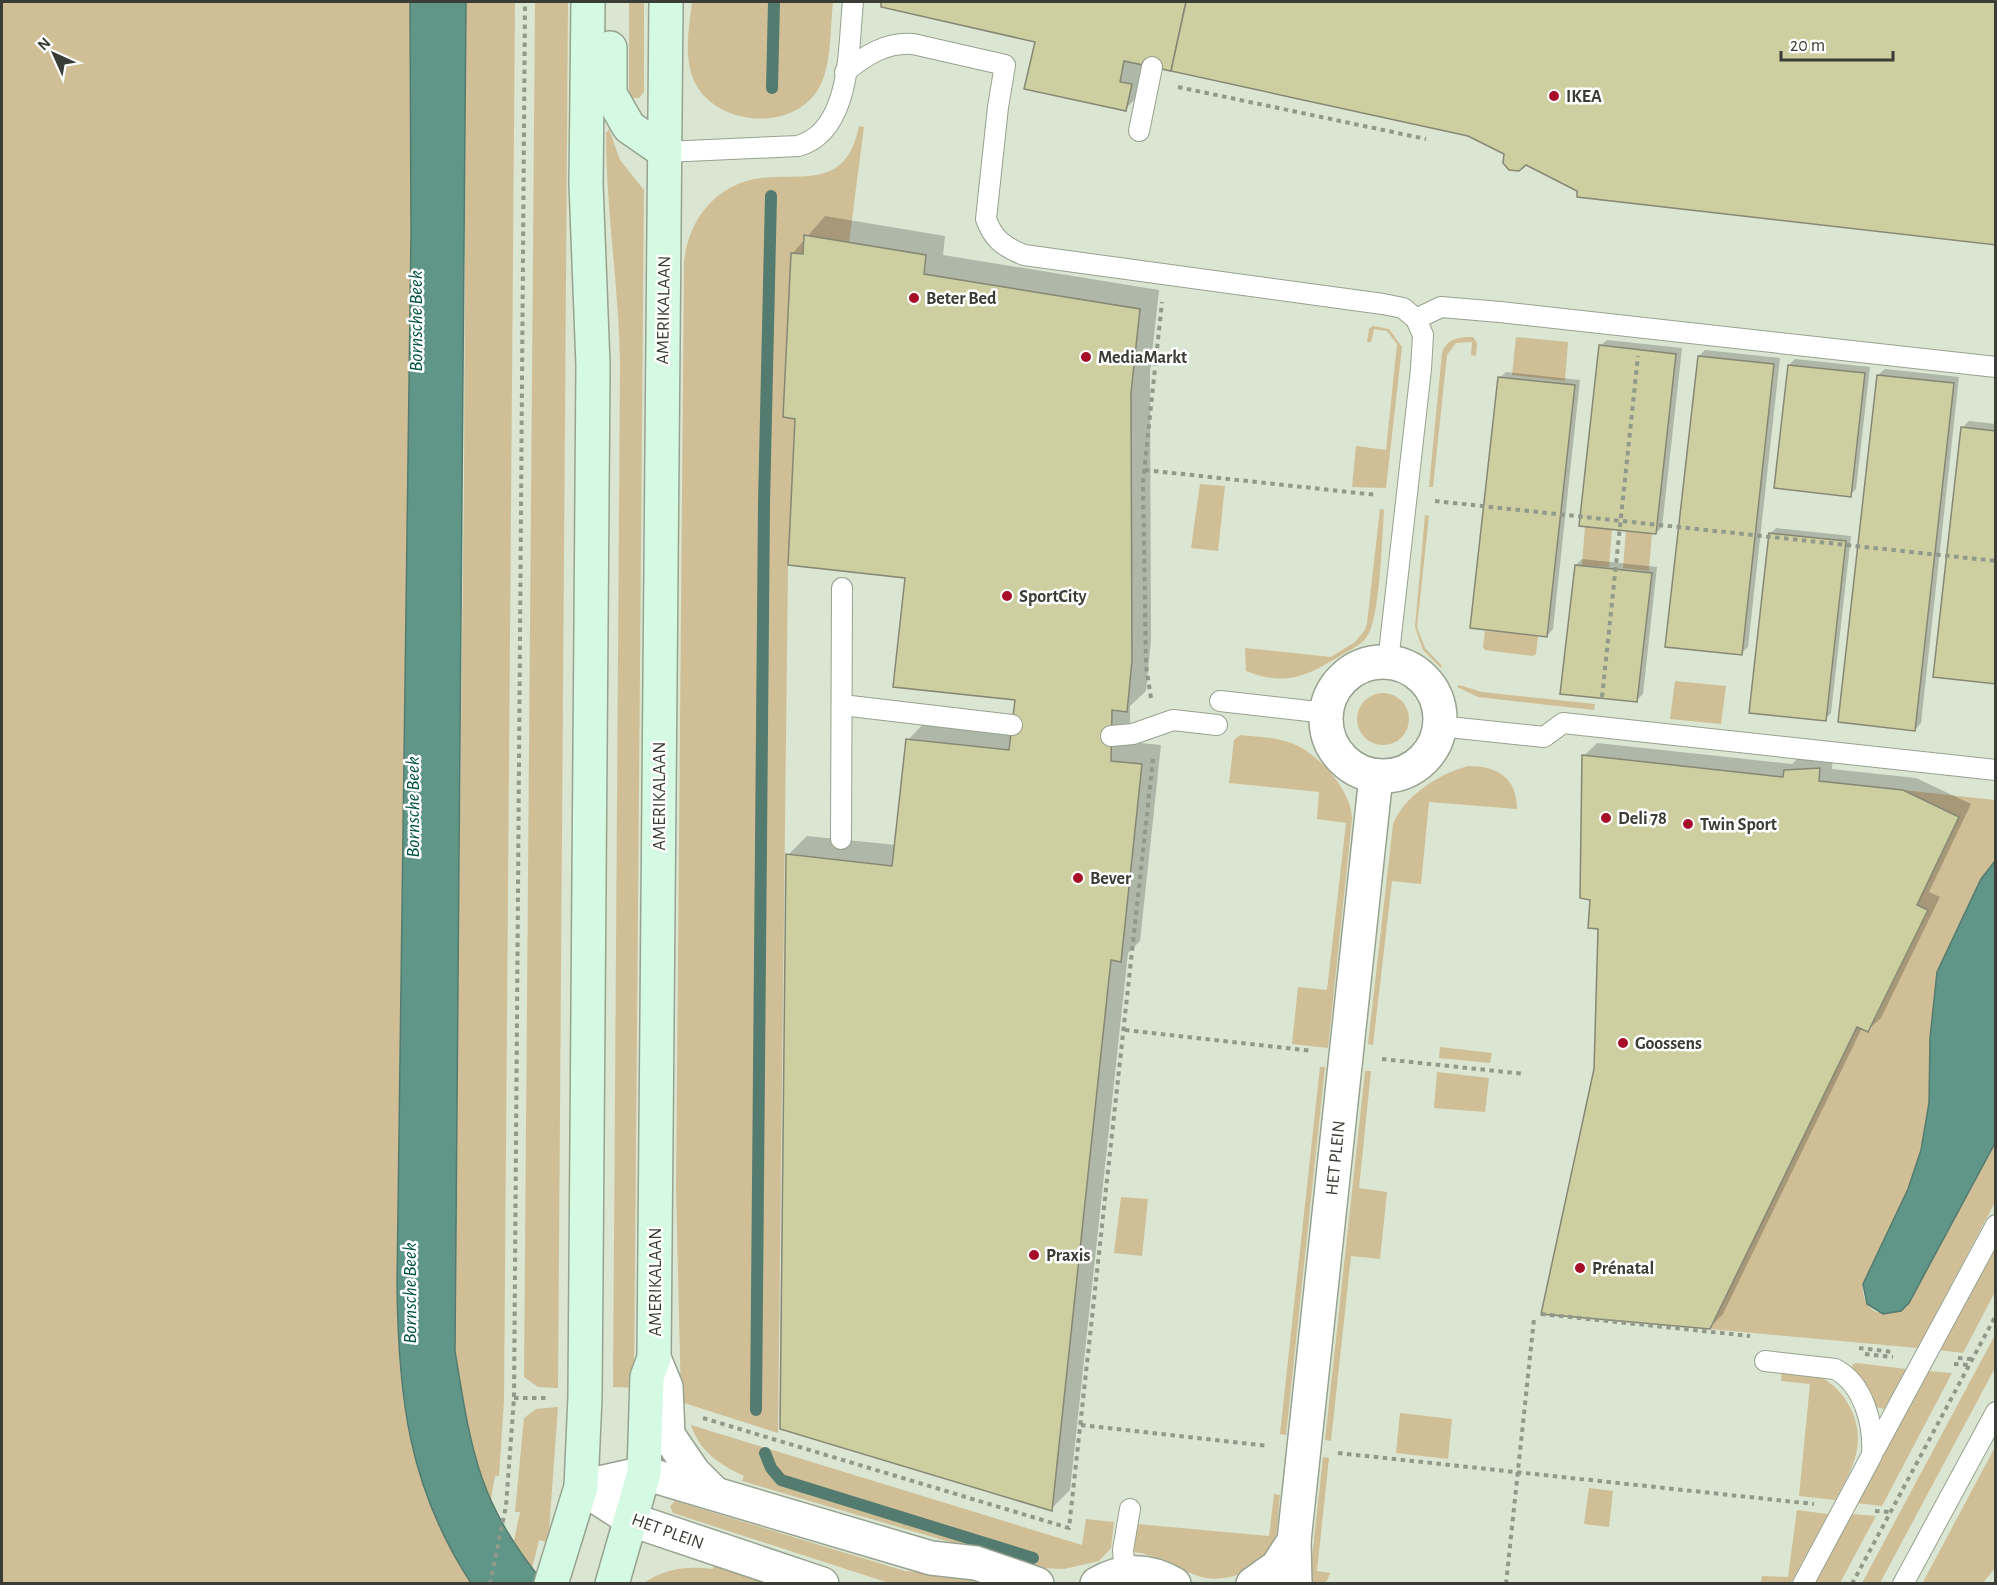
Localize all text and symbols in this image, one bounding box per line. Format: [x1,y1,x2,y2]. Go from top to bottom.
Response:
north arrow [24,24,84,84]
scale bar [1781,24,1894,62]
text: N [35,35,54,54]
text: 20 m [1790,37,1825,55]
place label: IKEA [1566,88,1602,106]
marker: IKEA [1547,89,1561,103]
street label: AMERIKALAAN [654,255,674,365]
water label: Bornsche Beek [406,270,426,372]
place label: Beter Bed [926,290,997,308]
marker: Beter Bed [907,291,921,305]
place label: MediaMarkt [1098,349,1187,367]
marker: MediaMarkt [1079,350,1093,364]
place label: SportCity [1019,588,1088,606]
marker: SportCity [1000,589,1014,603]
street label: AMERIKALAAN [651,742,669,850]
water label: Bornsche Beek [403,756,423,858]
place label: Deli 78 [1618,810,1667,828]
marker: Deli 78 [1599,811,1613,825]
place label: Twin Sport [1700,816,1777,834]
marker: Twin Sport [1681,817,1695,831]
place label: Bever [1090,870,1132,888]
marker: Bever [1071,871,1085,885]
place label: Goossens [1635,1035,1702,1053]
marker: Goossens [1616,1036,1630,1050]
street label: HET PLEIN [1323,1120,1349,1197]
street label: AMERIKALAAN [647,1228,665,1336]
water label: Bornsche Beek [400,1242,420,1344]
place label: Praxis [1046,1247,1091,1265]
marker: Praxis [1027,1248,1041,1262]
place label: Prénatal [1592,1260,1654,1278]
marker: Prénatal [1573,1261,1587,1275]
street label: HET PLEIN [629,1511,706,1553]

